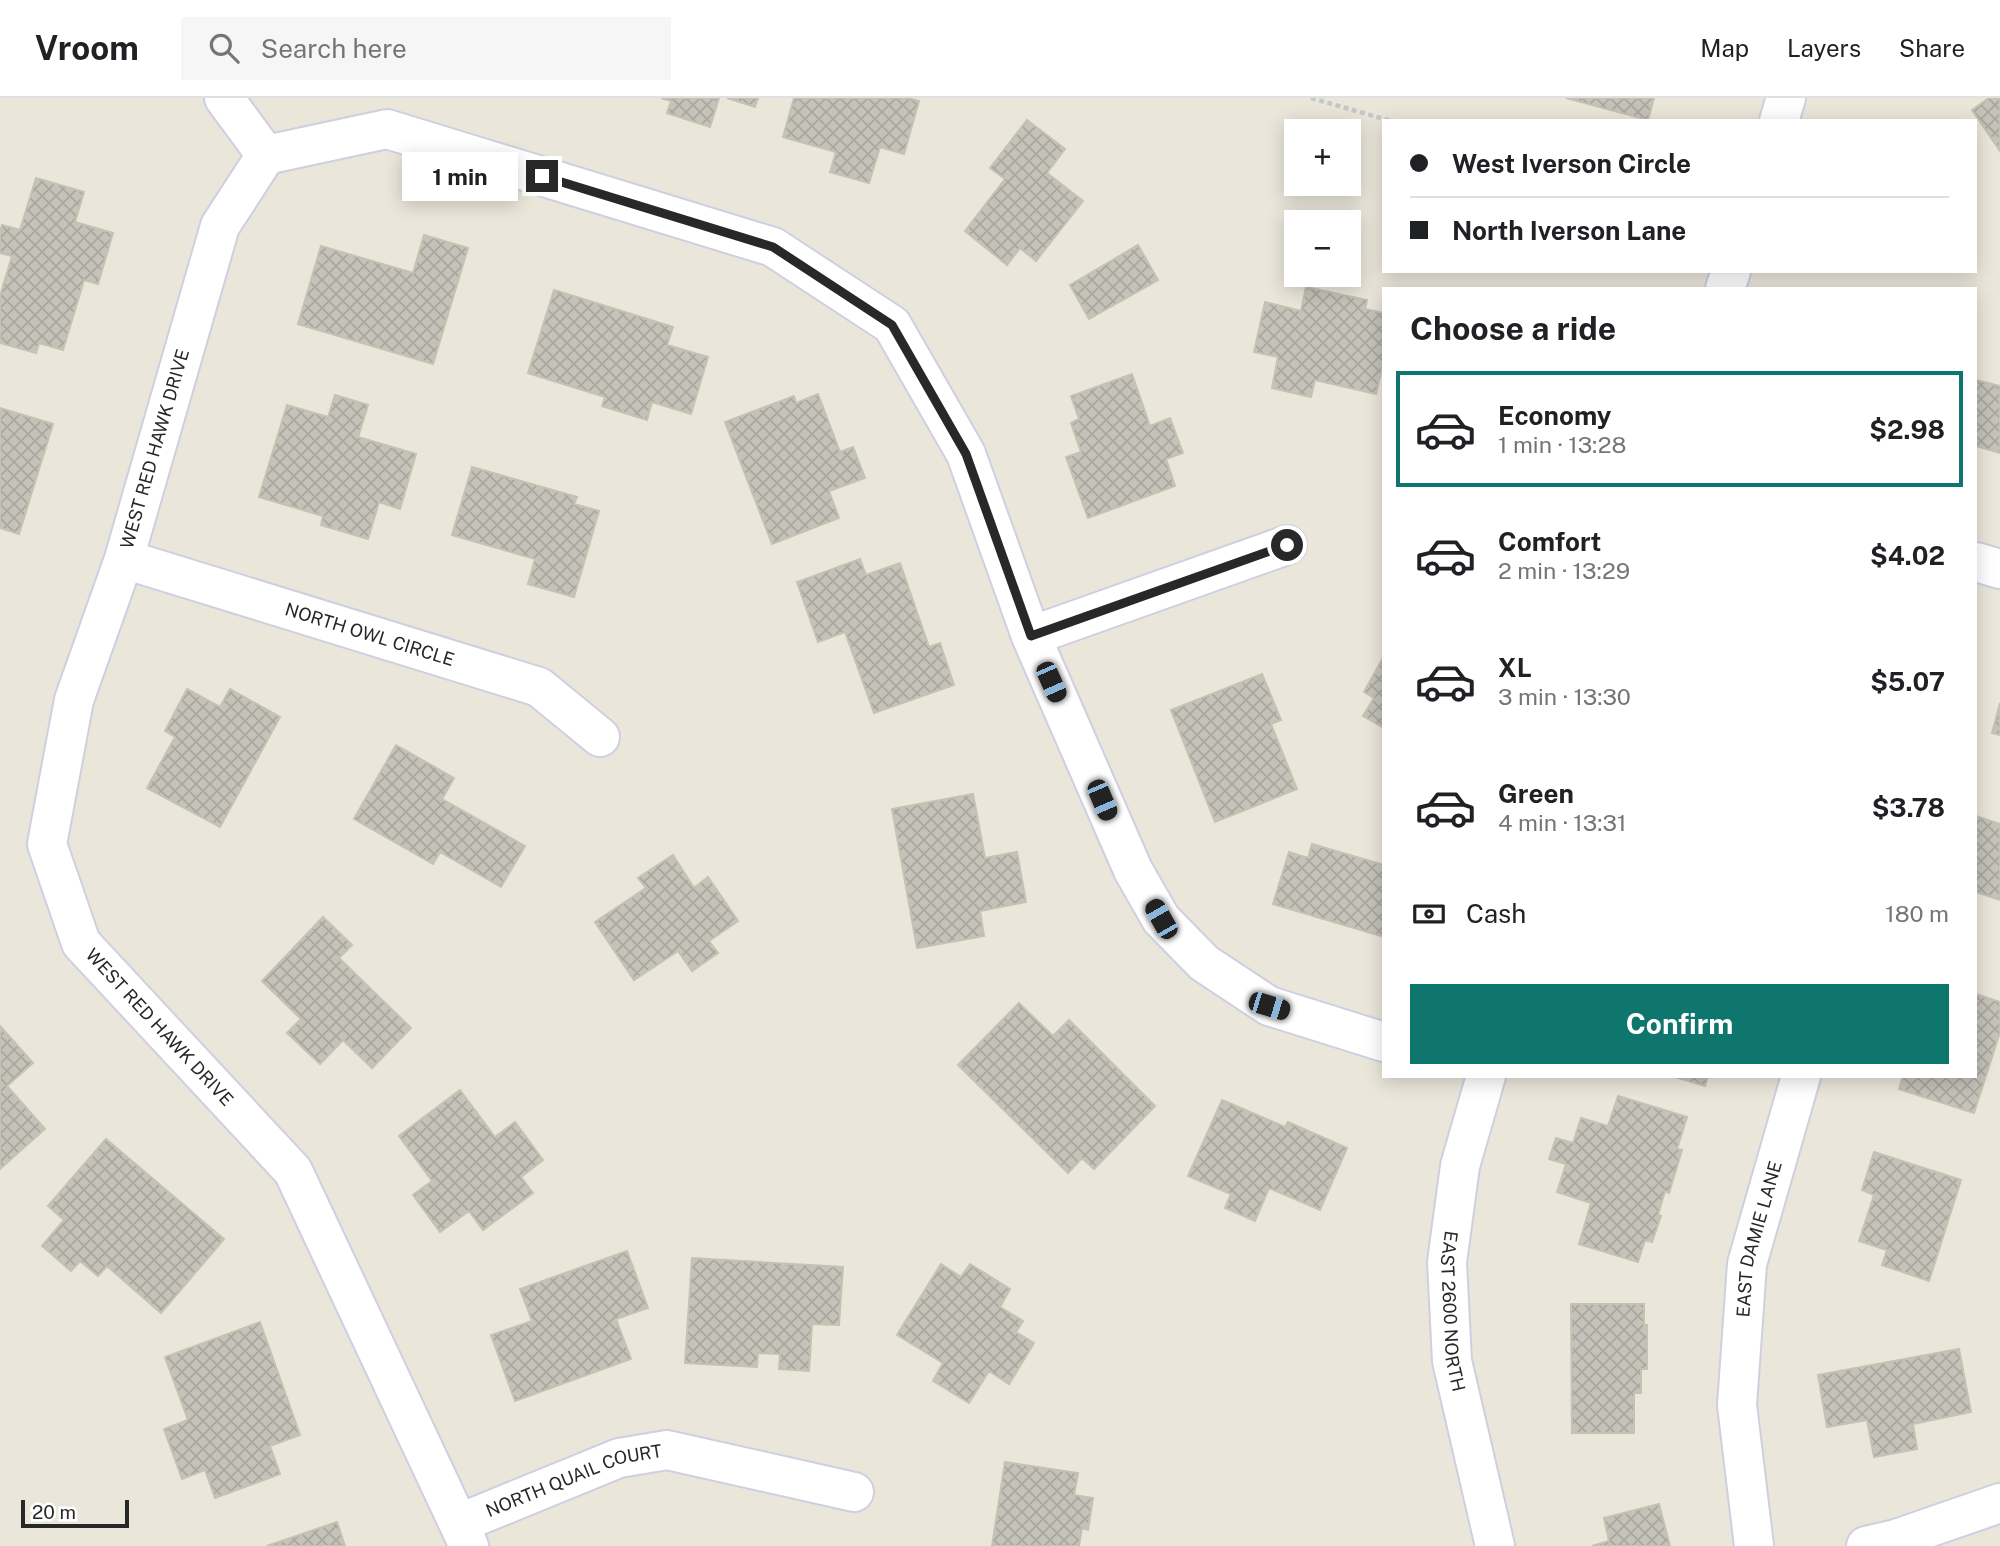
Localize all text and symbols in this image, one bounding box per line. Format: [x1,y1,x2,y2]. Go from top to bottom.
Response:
search box [181,17,671,80]
text: Vroom [35,29,139,67]
icon: search [205,29,243,67]
text: Search here [261,33,407,64]
text: Map [1700,34,1749,62]
text: Layers [1787,34,1861,62]
text: Share [1899,34,1965,62]
map controls [1284,119,1361,287]
button: + [1284,119,1361,196]
text: West Iverson Circle [1452,148,1691,179]
callout: 1 min [402,152,518,200]
route end [526,160,558,192]
text: 1 min [432,163,488,190]
button: − [1284,210,1361,287]
text: North Iverson Lane [1452,215,1686,246]
text: Choose a ride [1410,310,1616,347]
street label: WEST RED HAWK DRIVE [116,347,193,551]
icon: car [1414,398,1477,461]
text: Economy [1498,400,1611,431]
text: $2.98 [1869,414,1945,445]
text: 1 min · 13:28 [1498,431,1626,458]
icon: car [1414,524,1477,587]
text: Comfort [1498,526,1601,557]
route start [1271,529,1303,561]
text: $4.02 [1870,540,1945,571]
text: 2 min · 13:29 [1498,557,1630,584]
street label: NORTH OWL CIRCLE [283,598,457,670]
icon: car [1414,650,1477,713]
text: XL [1498,652,1532,683]
car [1033,659,1070,705]
text: $5.07 [1870,666,1945,697]
text: 3 min · 13:30 [1498,683,1631,710]
icon: car [1414,776,1477,839]
car [1085,777,1120,823]
text: Green [1498,778,1574,809]
text: $3.78 [1872,792,1945,823]
text: 4 min · 13:31 [1498,809,1626,836]
icon: cash [1410,895,1448,933]
car [1142,896,1181,942]
text: Cash [1466,898,1526,929]
text: 180 m [1885,900,1949,927]
street label: WEST RED HAWK DRIVE [82,944,238,1110]
button: Confirm [1410,984,1949,1064]
car [1246,990,1293,1022]
street label: EAST DAMIE LANE [1732,1158,1786,1318]
street label: EAST 2600 NORTH [1437,1229,1470,1394]
street label: NORTH QUAIL COURT [483,1440,664,1521]
scale bar [21,1497,130,1529]
text: 20 m [32,1501,76,1523]

